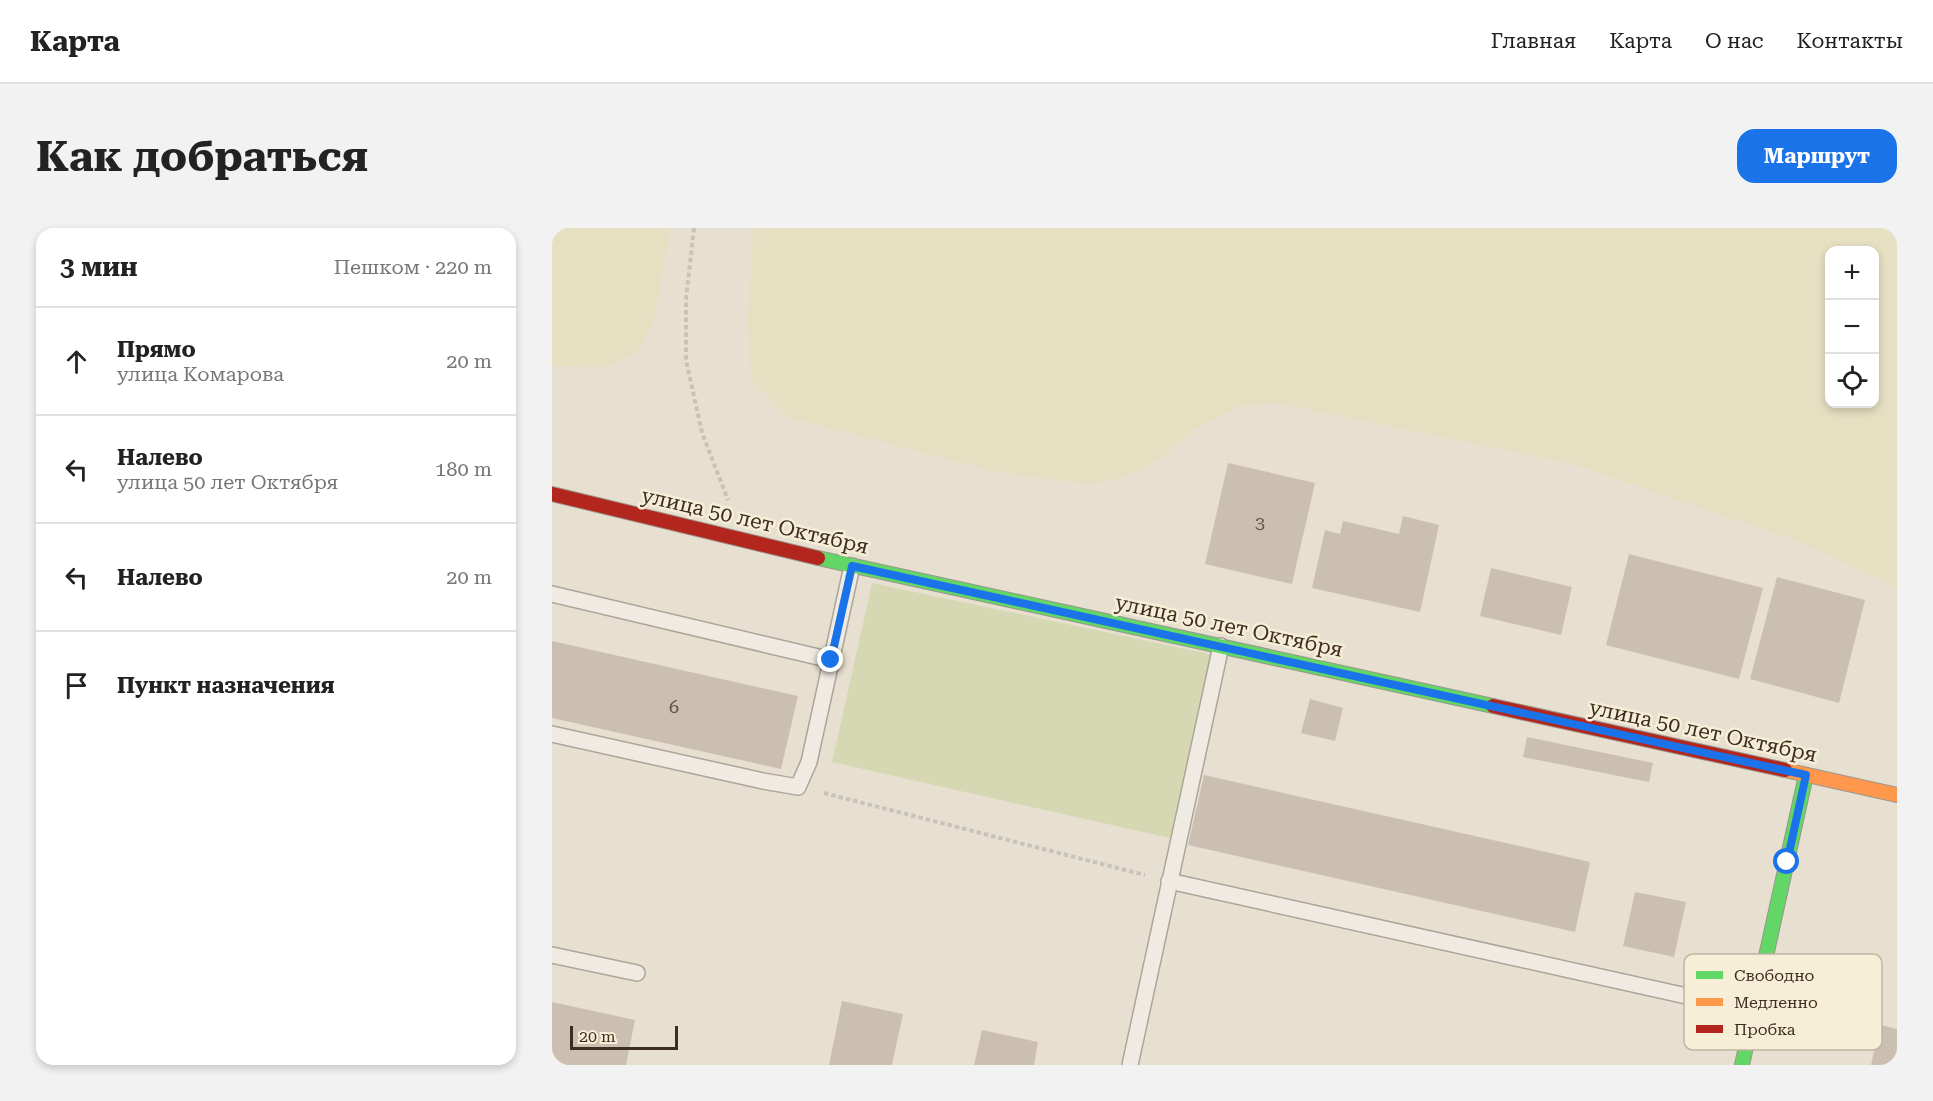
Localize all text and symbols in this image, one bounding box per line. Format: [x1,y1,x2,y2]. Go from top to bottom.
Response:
text: Карта [30,25,120,58]
text: Главная [1491,29,1576,53]
text: Карта [1609,29,1672,53]
text: О нас [1705,29,1764,53]
text: Контакты [1797,29,1903,53]
button: Маршрут [1737,129,1897,183]
text: Как добраться [36,132,368,181]
map controls [1825,246,1879,408]
button: + [1825,246,1879,300]
text: 3 мин [60,252,138,282]
text: Пешком · 220 m [334,255,492,279]
button: − [1825,300,1879,354]
text: Прямо [117,337,196,362]
icon: ahead [60,345,93,378]
text: 20 m [446,349,492,373]
button: locate [1825,354,1879,408]
text: улица Комарова [117,362,284,386]
text: Налево [117,445,203,470]
icon: left [60,453,93,486]
text: 180 m [435,457,492,481]
text: улица 50 лет Октября [117,470,338,494]
street label: улица 50 лет Октября [639,483,871,559]
house number: 3 [1255,512,1265,533]
icon: left [60,561,93,594]
text: Налево [117,565,203,590]
text: 20 m [446,565,492,589]
street label: улица 50 лет Октября [1113,590,1345,662]
route end [817,646,843,672]
icon: arrive [60,669,93,702]
text: Пункт назначения [117,673,335,698]
street label: улица 50 лет Октября [1587,695,1819,767]
house number: 6 [669,696,679,717]
route start [1773,848,1799,874]
legend [1684,954,1882,1050]
text: Свободно [1734,966,1815,985]
text: Медленно [1734,993,1818,1012]
text: Пробка [1734,1020,1796,1039]
scale bar [570,1023,678,1050]
text: 20 m [579,1027,616,1046]

